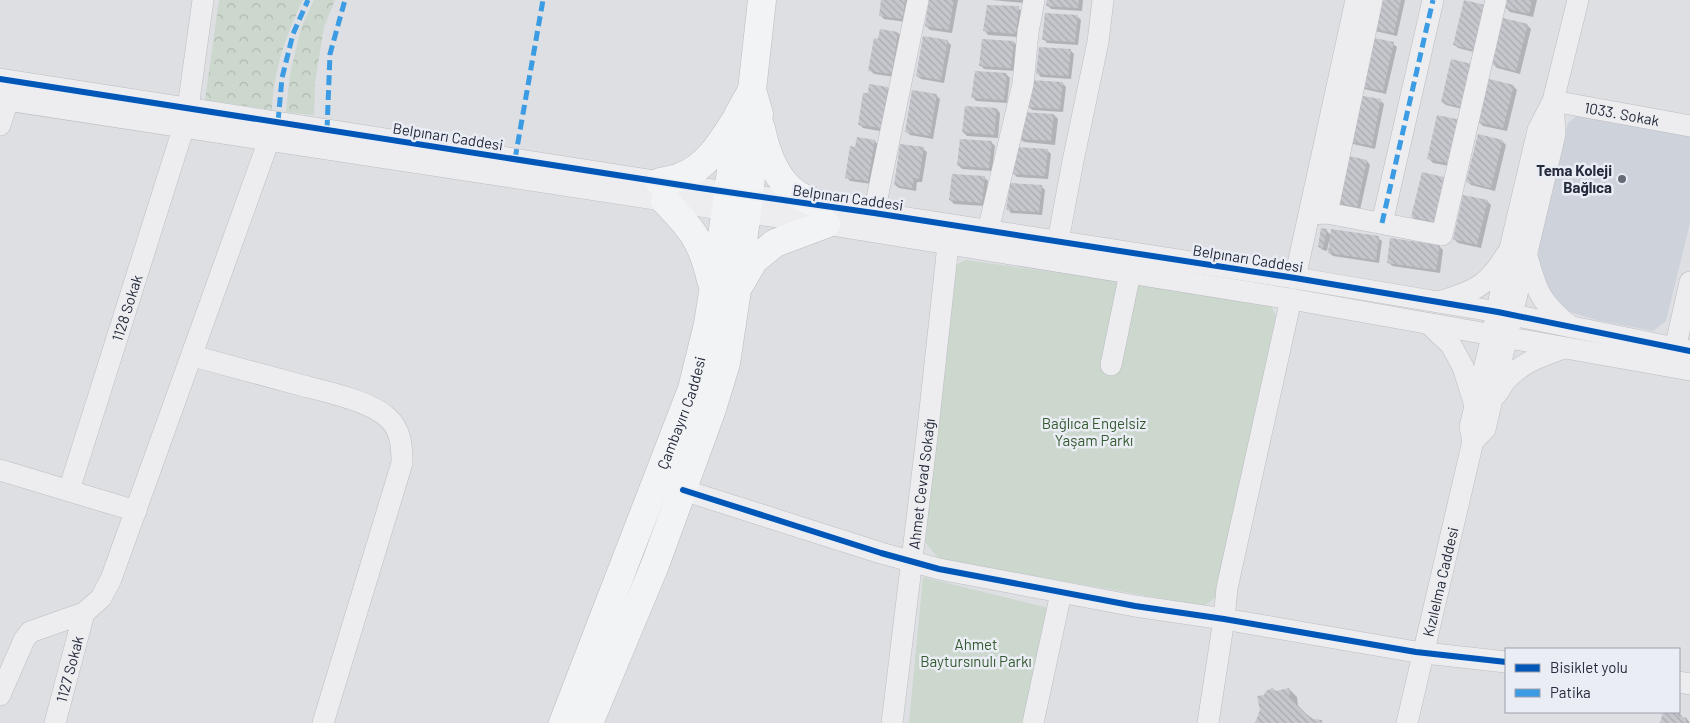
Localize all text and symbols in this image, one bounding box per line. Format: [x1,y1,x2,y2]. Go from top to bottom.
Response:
street label: 1033. Sokak [1583,98,1661,129]
street label: Belpınarı Caddesi [391,118,505,154]
place label: Tema Koleji Bağlıca [1536,161,1612,196]
marker: Tema Koleji Bağlıca [1616,173,1628,185]
street label: Belpınarı Caddesi [791,180,905,214]
street label: Belpınarı Caddesi [1191,240,1305,276]
street label: 1128 Sokak [108,272,146,343]
street label: Çambayırı Caddesi [653,355,709,472]
park label: Bağlıca Engelsiz Yaşam Parkı [1042,414,1147,449]
street label: Ahmet Cevad Sokağı [904,417,938,550]
street label: Kızılelma Caddesi [1418,525,1462,639]
street label: 1127 Sokak [52,633,87,704]
park label: Ahmet Baytursınulı Parkı [920,635,1032,670]
legend [1505,648,1680,713]
text: Bisiklet yolu [1550,658,1628,676]
text: Patika [1550,683,1591,701]

